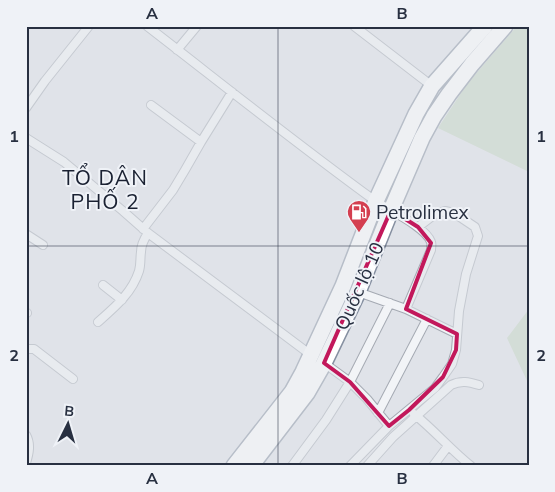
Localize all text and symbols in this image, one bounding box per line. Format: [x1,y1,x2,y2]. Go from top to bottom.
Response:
text: A [146,3,158,23]
text: B [396,3,408,23]
text: 1 [9,126,19,146]
text: 1 [536,126,546,146]
district label: TỔ DÂN PHỐ 2 [62,163,148,214]
fuel station icon: Petrolimex [346,199,372,233]
place label: Petrolimex [376,200,469,224]
street label: Quốc lộ 10 [329,238,389,334]
text: 2 [9,345,19,365]
text: 2 [536,345,546,365]
north arrow [42,400,92,450]
text: B [64,402,75,420]
text: A [146,468,158,488]
text: B [396,468,408,488]

